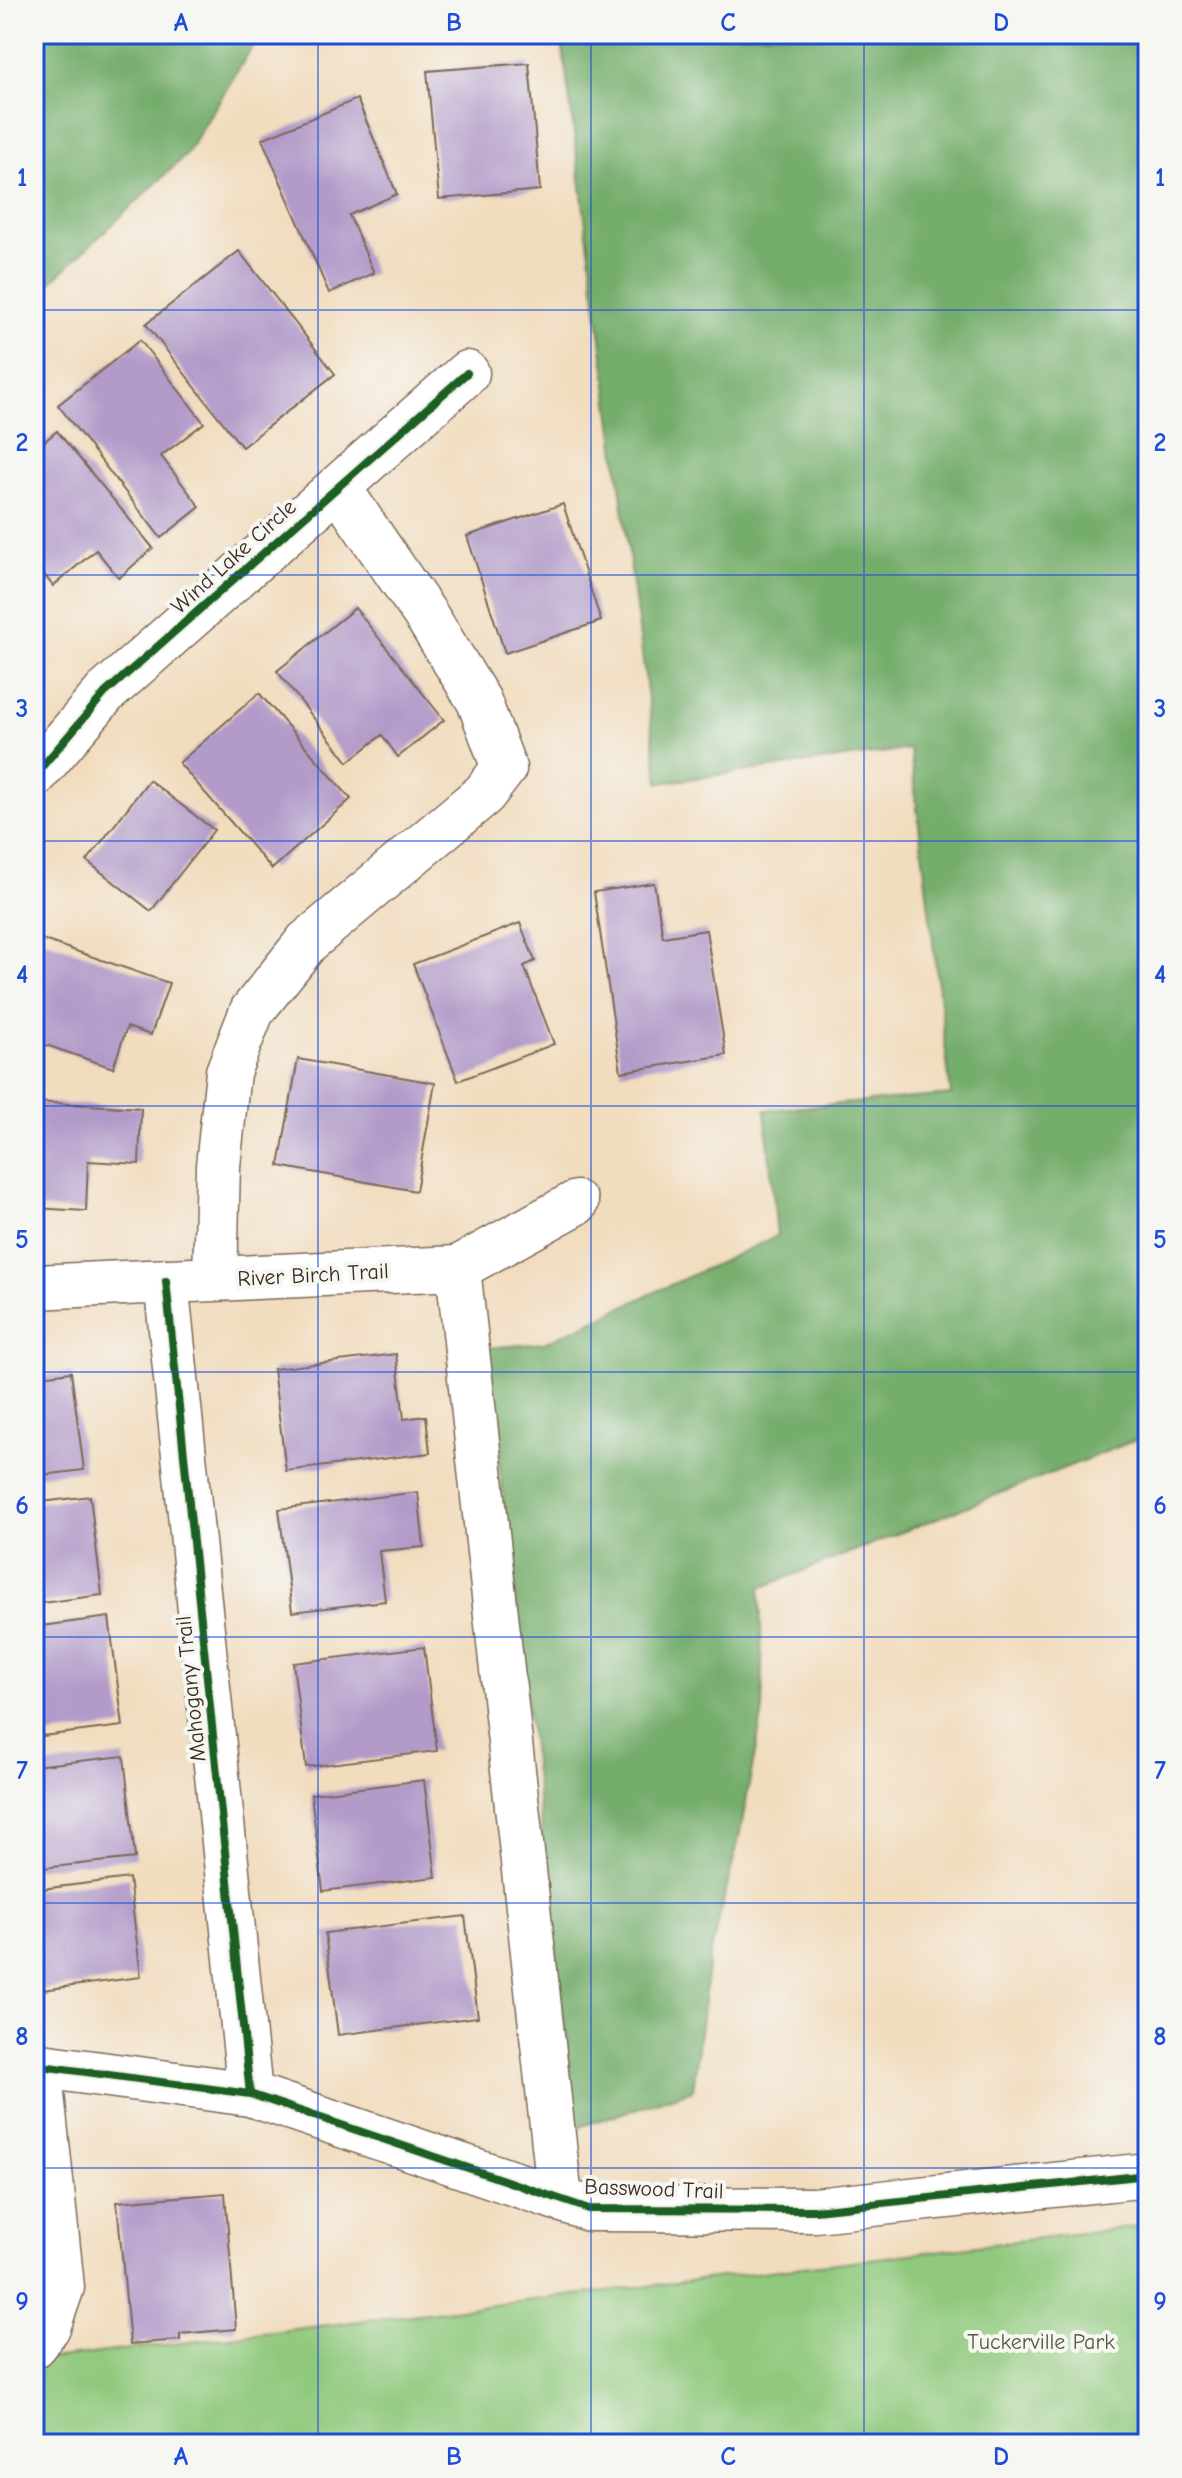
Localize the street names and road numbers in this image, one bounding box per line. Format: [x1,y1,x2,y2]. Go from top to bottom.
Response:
street label: Wind Lake Circle [166,494,301,620]
street label: River Birch Trail [237,1258,389,1292]
street label: Mahogany Trail [170,1615,212,1763]
street label: Basswood Trail [584,2174,724,2204]

